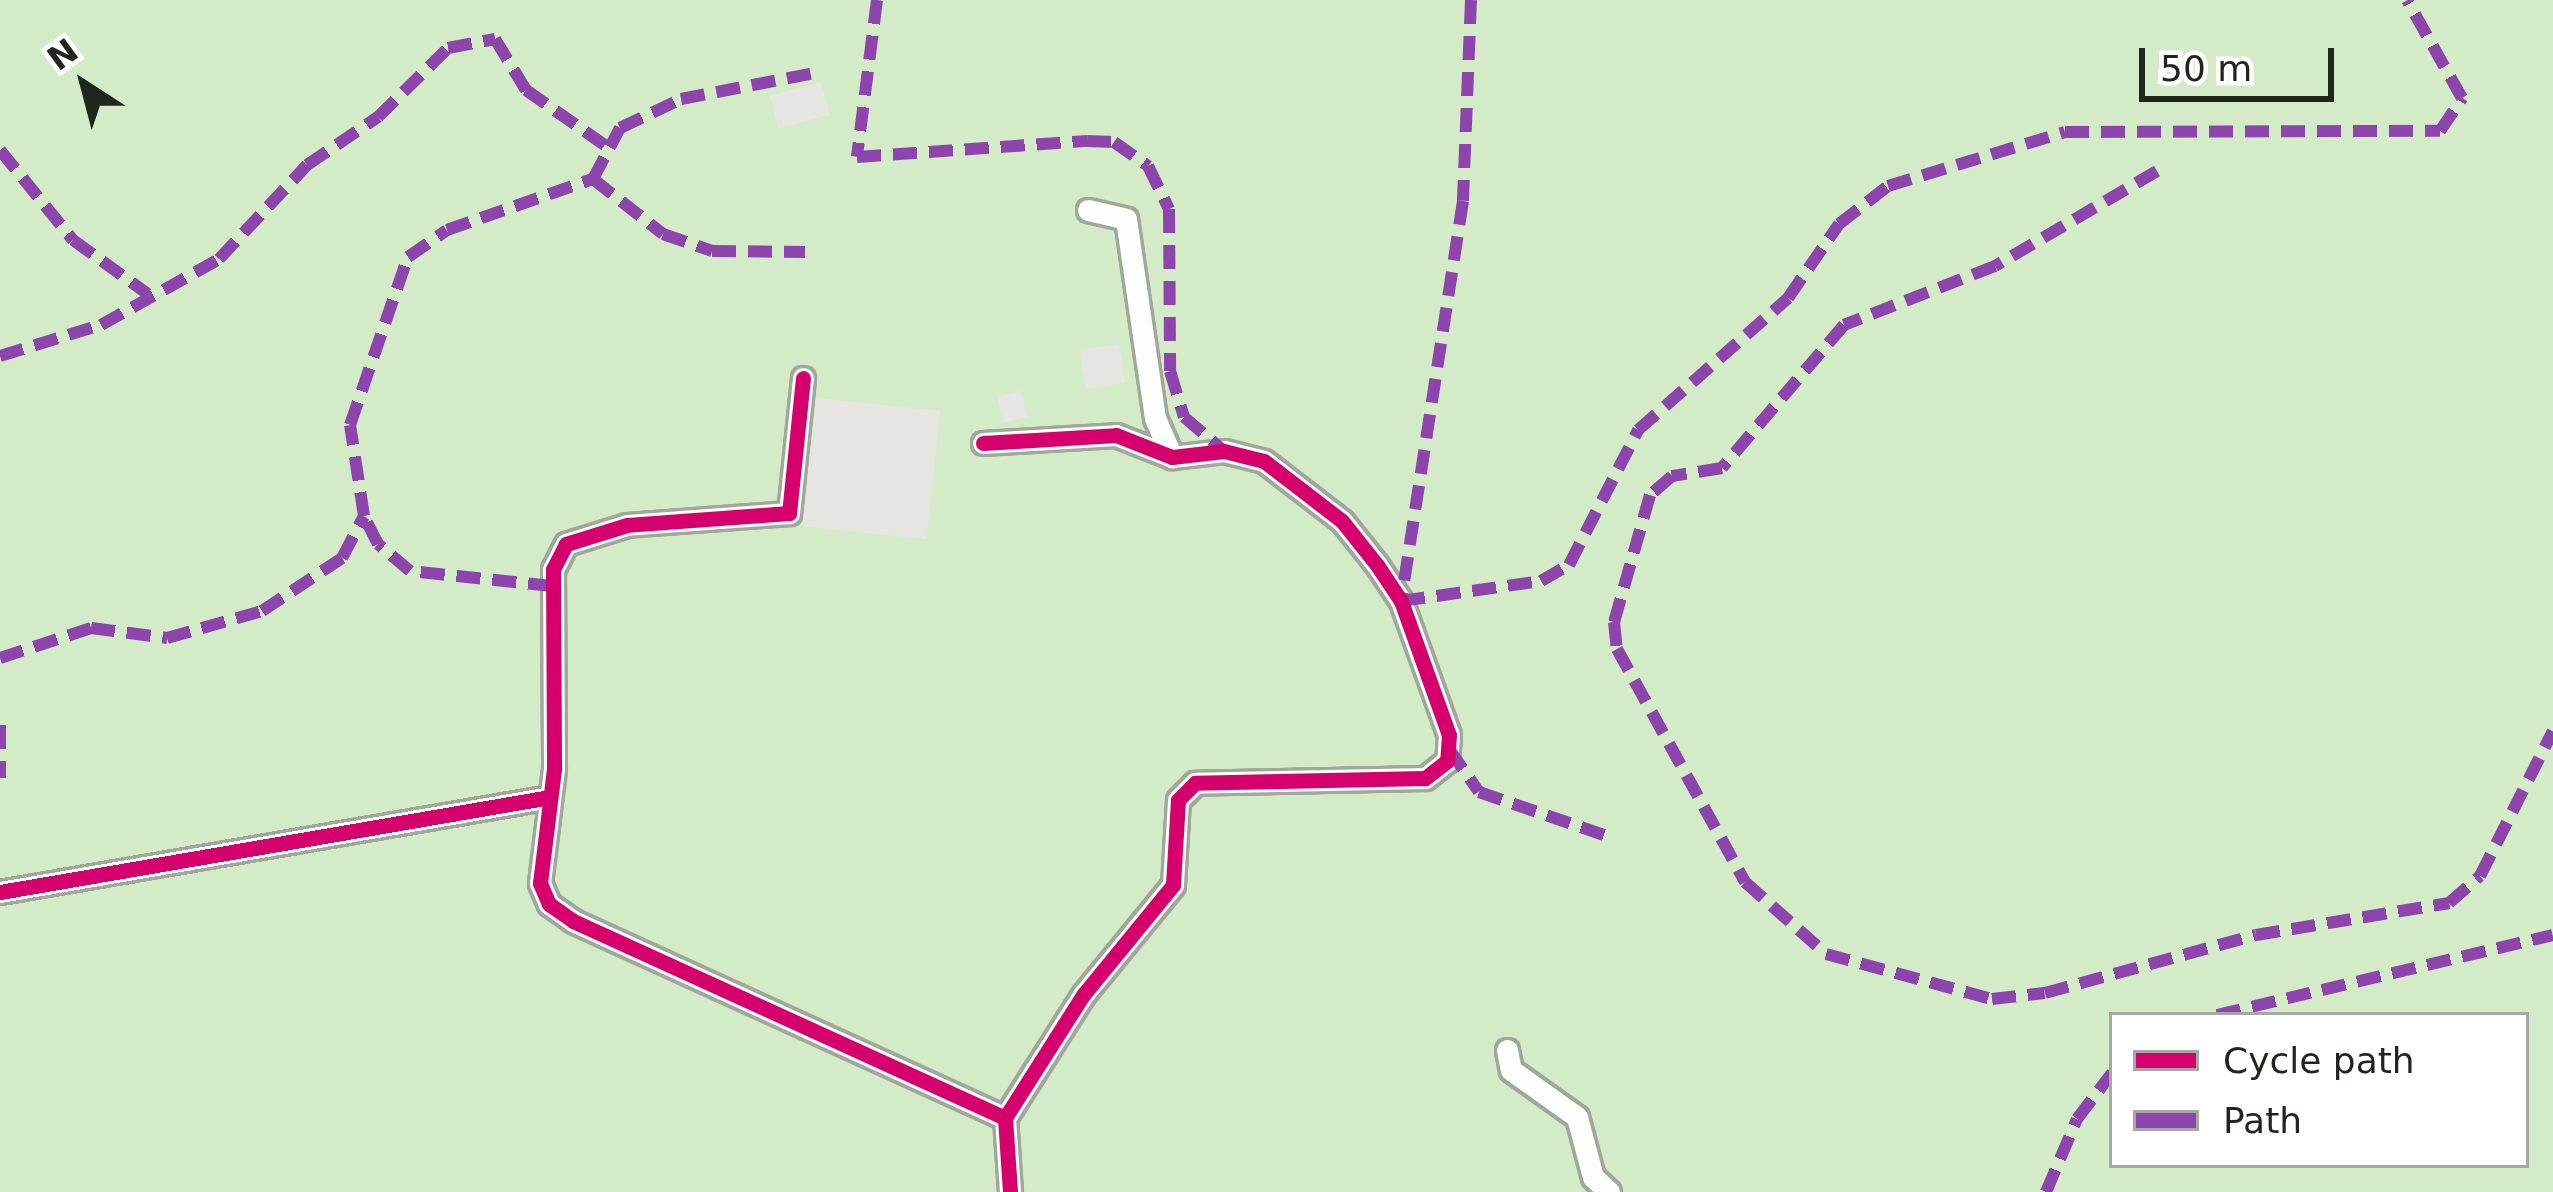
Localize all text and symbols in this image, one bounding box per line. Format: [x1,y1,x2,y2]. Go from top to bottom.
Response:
north arrow [24,24,144,144]
scale bar [2145,24,2340,98]
text: N [40,31,85,78]
text: 50 m [2160,48,2252,89]
legend [2109,1012,2529,1168]
text: Cycle path [2223,1040,2415,1081]
text: Path [2223,1100,2302,1141]

